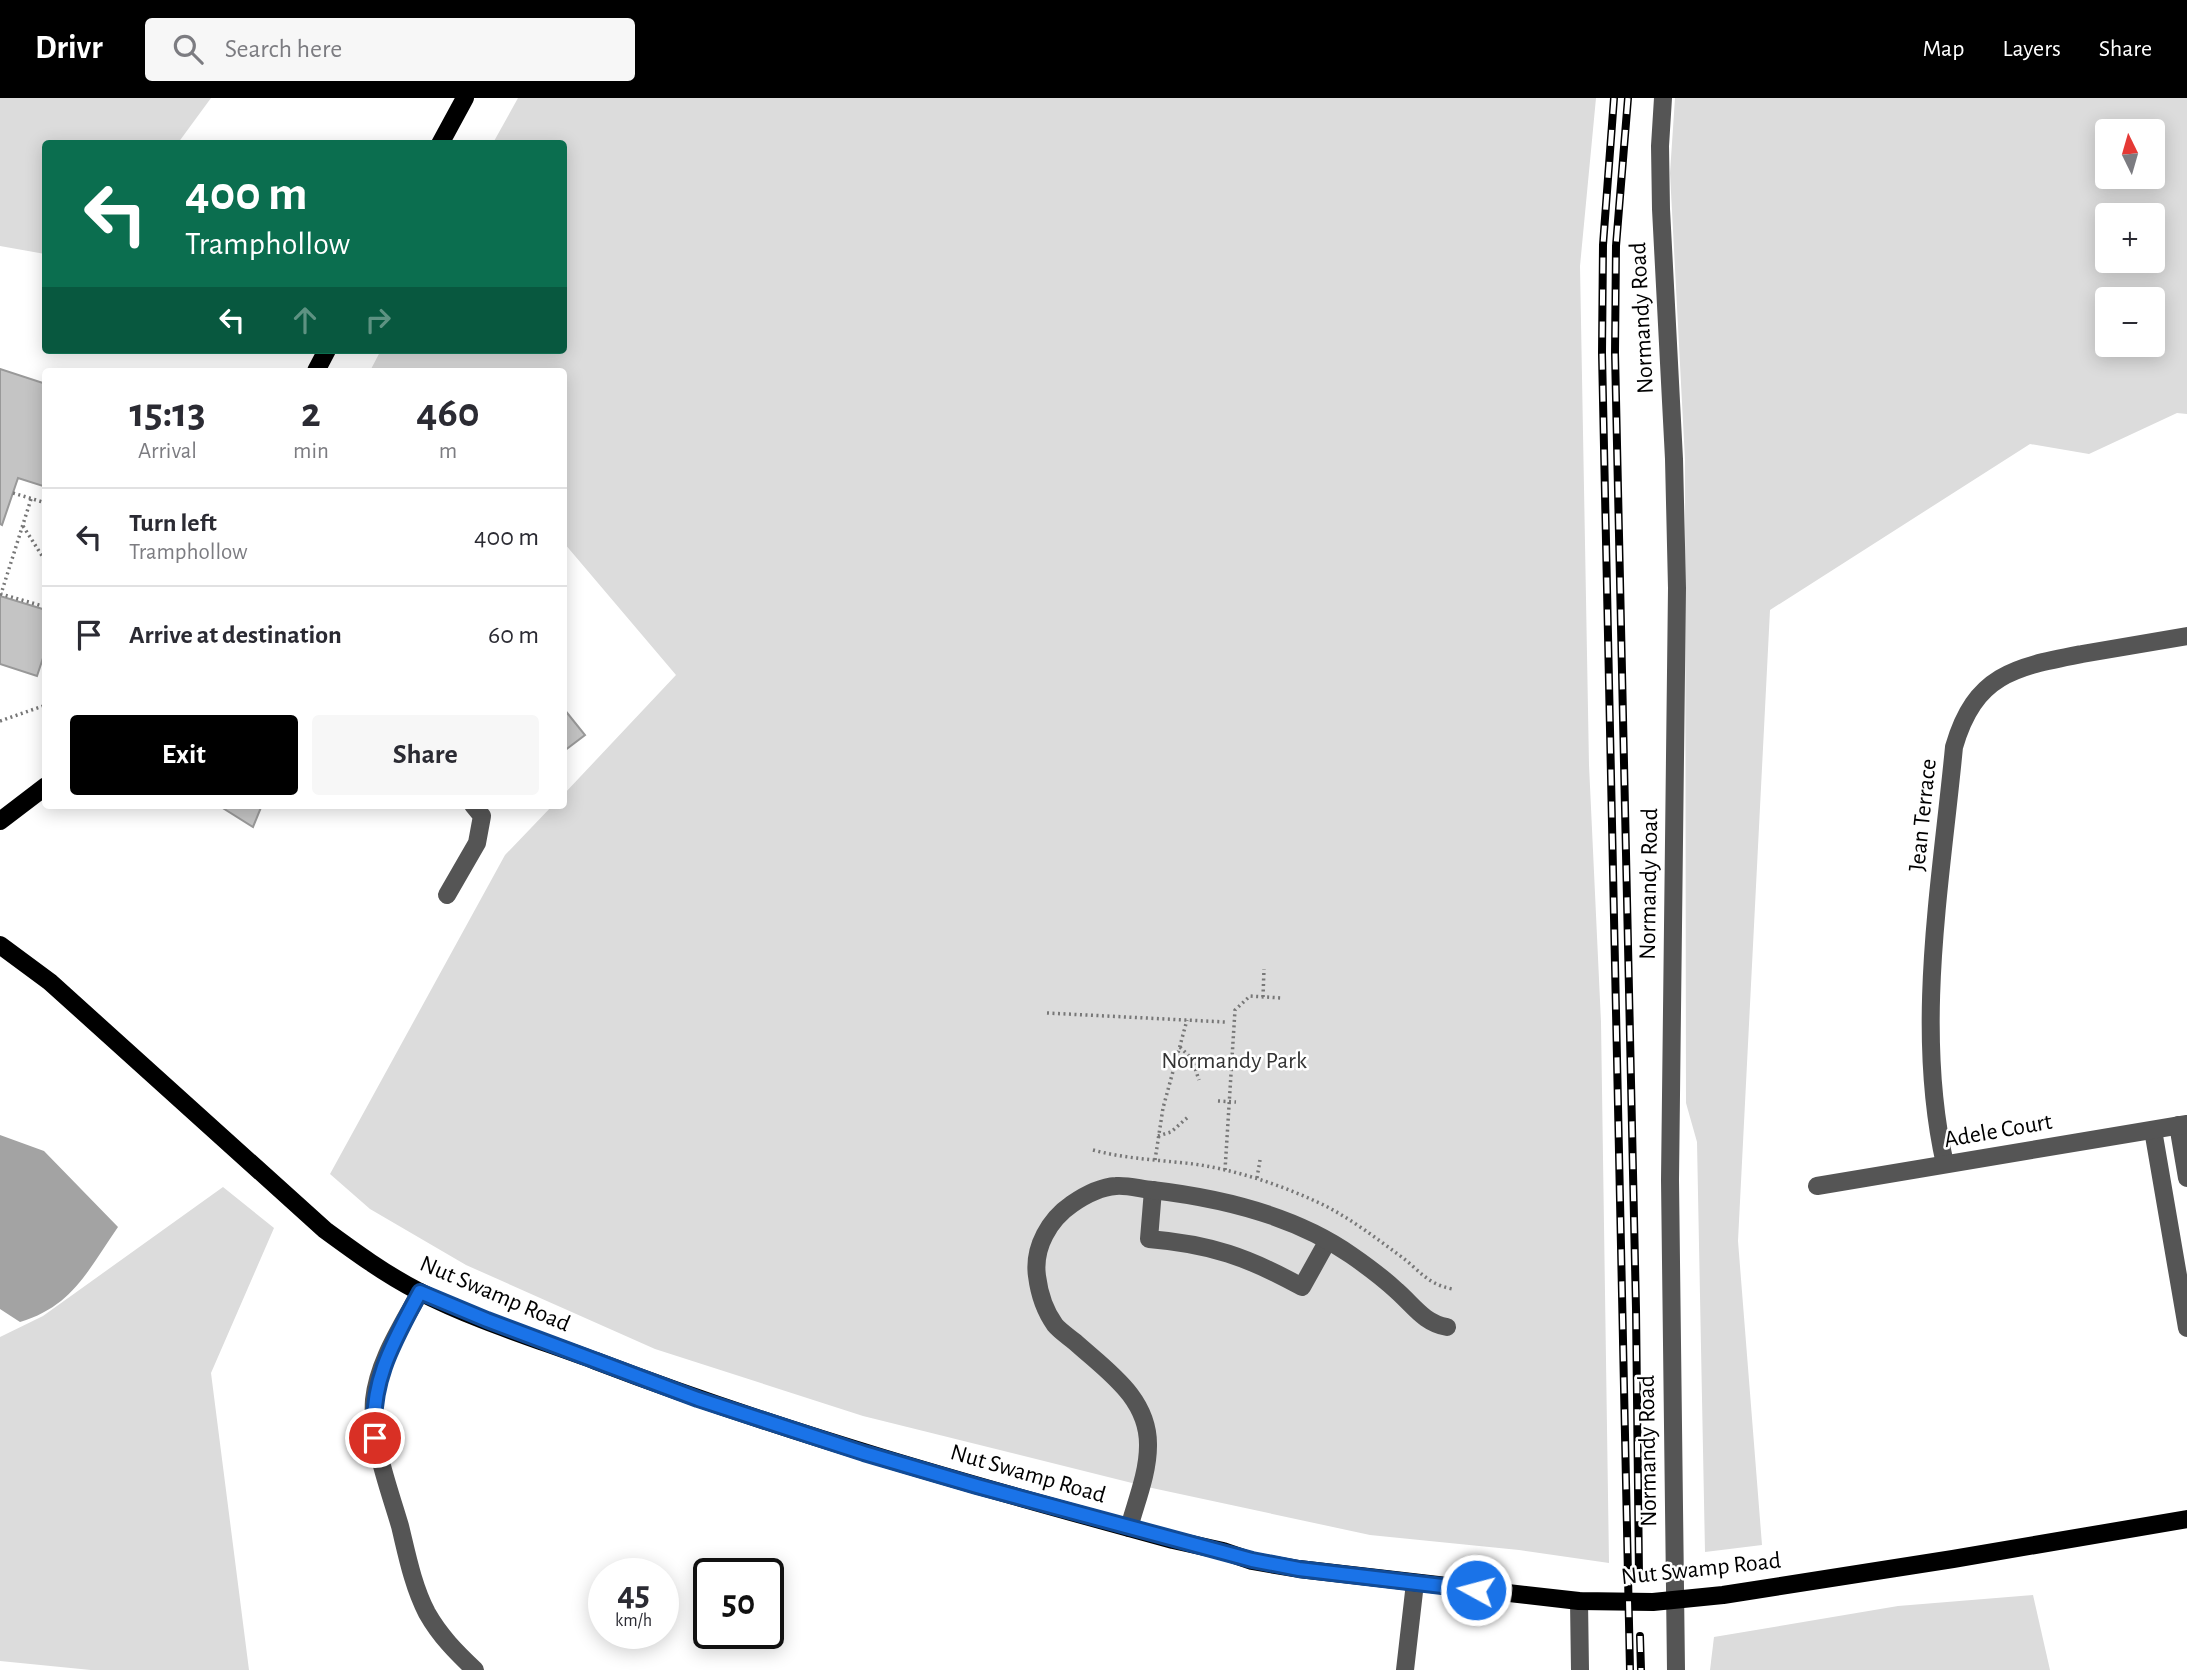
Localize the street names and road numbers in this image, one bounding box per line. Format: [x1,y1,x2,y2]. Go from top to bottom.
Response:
street label: Normandy Road [1626,241,1658,395]
street label: Jean Terrace [1905,758,1941,872]
street label: Normandy Road [1636,808,1662,960]
street label: Adele Court [1942,1110,2054,1152]
street label: Nut Swamp Road [416,1252,574,1336]
street label: Normandy Road [1635,1375,1661,1527]
street label: Nut Swamp Road [947,1440,1109,1508]
street label: Nut Swamp Road [1620,1549,1782,1589]

